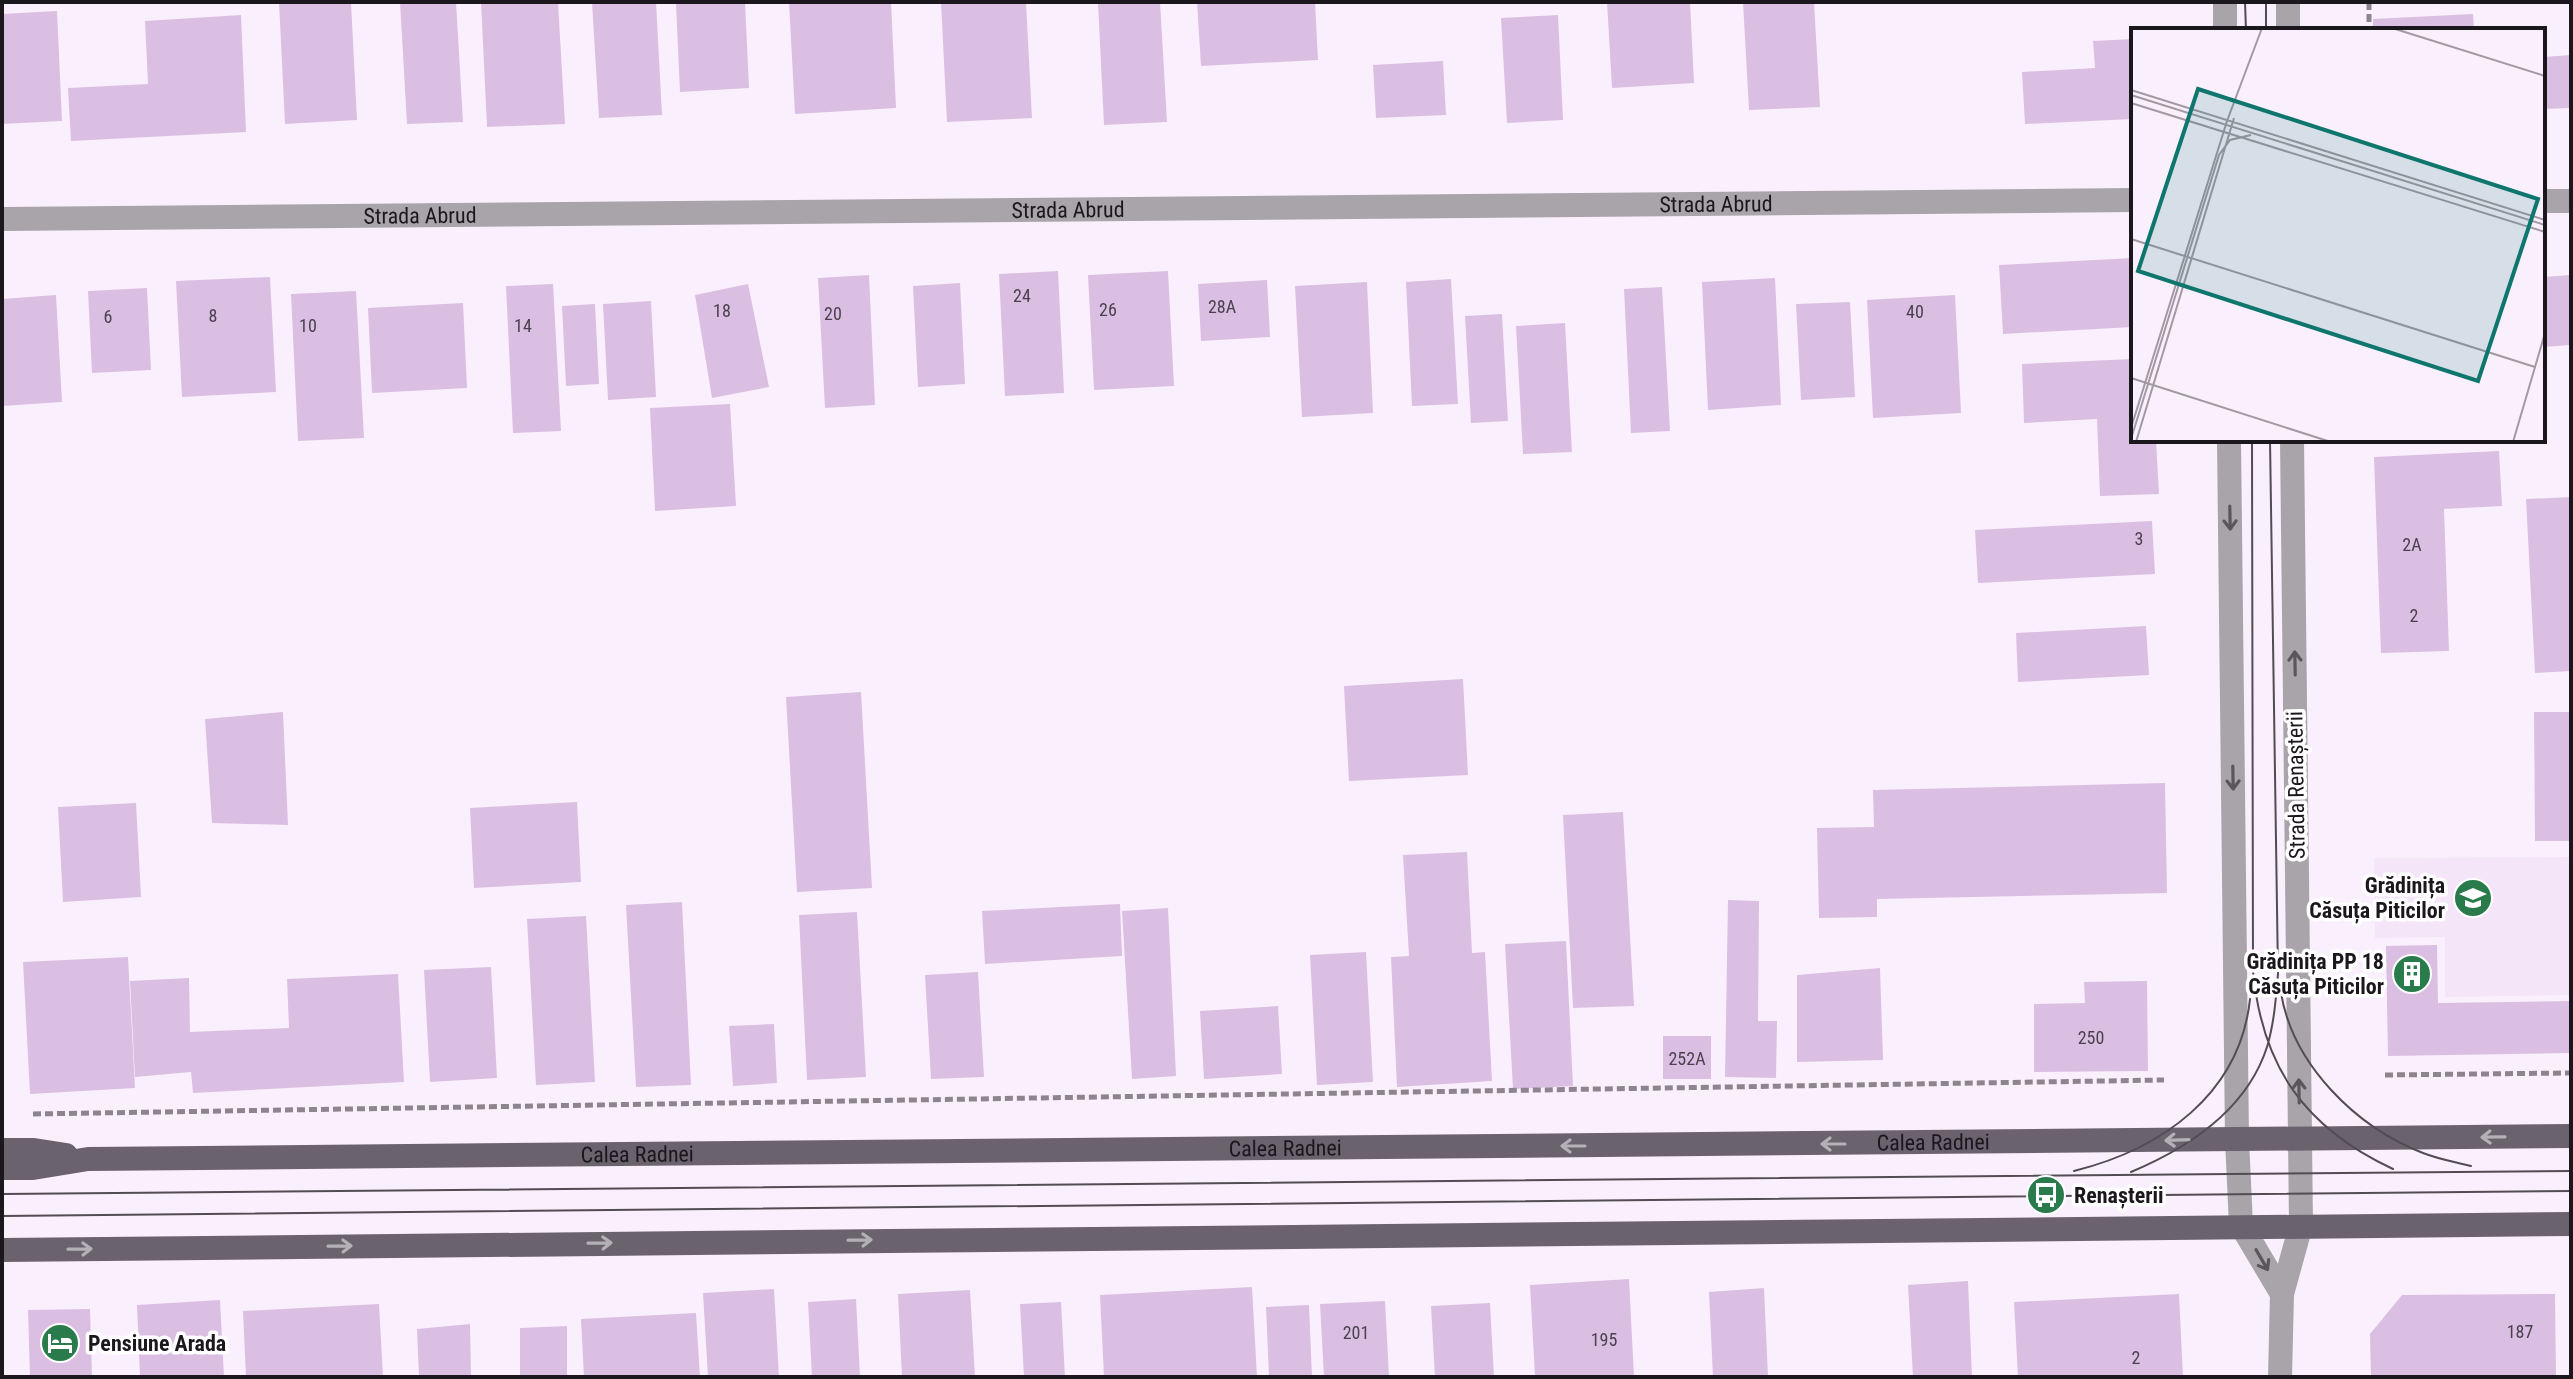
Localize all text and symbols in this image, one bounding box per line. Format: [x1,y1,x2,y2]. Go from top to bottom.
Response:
inset map [2131,28,2545,442]
street label: Strada Abrud [1659,191,1773,217]
street label: Strada Abrud [1011,196,1125,222]
street label: Strada Abrud [363,202,477,228]
house number: 24 [1013,285,1031,306]
house number: 28A [1208,296,1237,317]
house number: 26 [1099,299,1117,320]
house number: 18 [713,300,731,321]
house number: 40 [1906,301,1924,322]
house number: 20 [824,303,842,324]
house number: 8 [209,305,217,326]
house number: 6 [104,306,112,327]
house number: 10 [299,315,317,336]
house number: 14 [514,315,532,336]
one-way arrow [2222,504,2238,531]
house number: 3 [2135,528,2143,549]
house number: 2A [2402,534,2422,555]
house number: 2 [2410,605,2419,626]
one-way arrow [2287,650,2303,677]
street label: Strada Renașterii [2282,711,2311,859]
one-way arrow [2225,764,2241,791]
place label: Grădinița Căsuța Piticilor [2309,873,2445,924]
school or university icon: Grădinița Căsuța Piticilor [2452,877,2494,919]
place label: Grădinița PP 18 Căsuța Piticilor [2246,949,2384,1000]
building icon: Grădinița PP 18 Căsuța Piticilor [2391,953,2433,995]
house number: 250 [2078,1027,2104,1048]
house number: 252A [1668,1048,1706,1069]
one-way arrow [2292,1078,2307,1105]
street label: Calea Radnei [1876,1129,1990,1155]
one-way arrow [2480,1129,2507,1144]
one-way arrow [2164,1133,2191,1148]
street label: Calea Radnei [1229,1135,1342,1161]
one-way arrow [1820,1136,1847,1152]
one-way arrow [1560,1138,1587,1154]
street label: Calea Radnei [581,1141,694,1167]
bus stop icon: Renașterii [2025,1174,2067,1216]
place label: Renașterii [2074,1183,2164,1209]
one-way arrow [846,1232,873,1248]
one-way arrow [586,1235,613,1251]
one-way arrow [326,1238,353,1254]
one-way arrow [66,1241,93,1257]
one-way arrow [2254,1248,2270,1271]
house number: 187 [2507,1321,2533,1342]
hotel icon: Pensiune Arada [39,1322,81,1364]
house number: 201 [1343,1322,1369,1343]
house number: 195 [1591,1329,1617,1350]
place label: Pensiune Arada [88,1331,226,1356]
house number: 2 [2132,1347,2141,1368]

